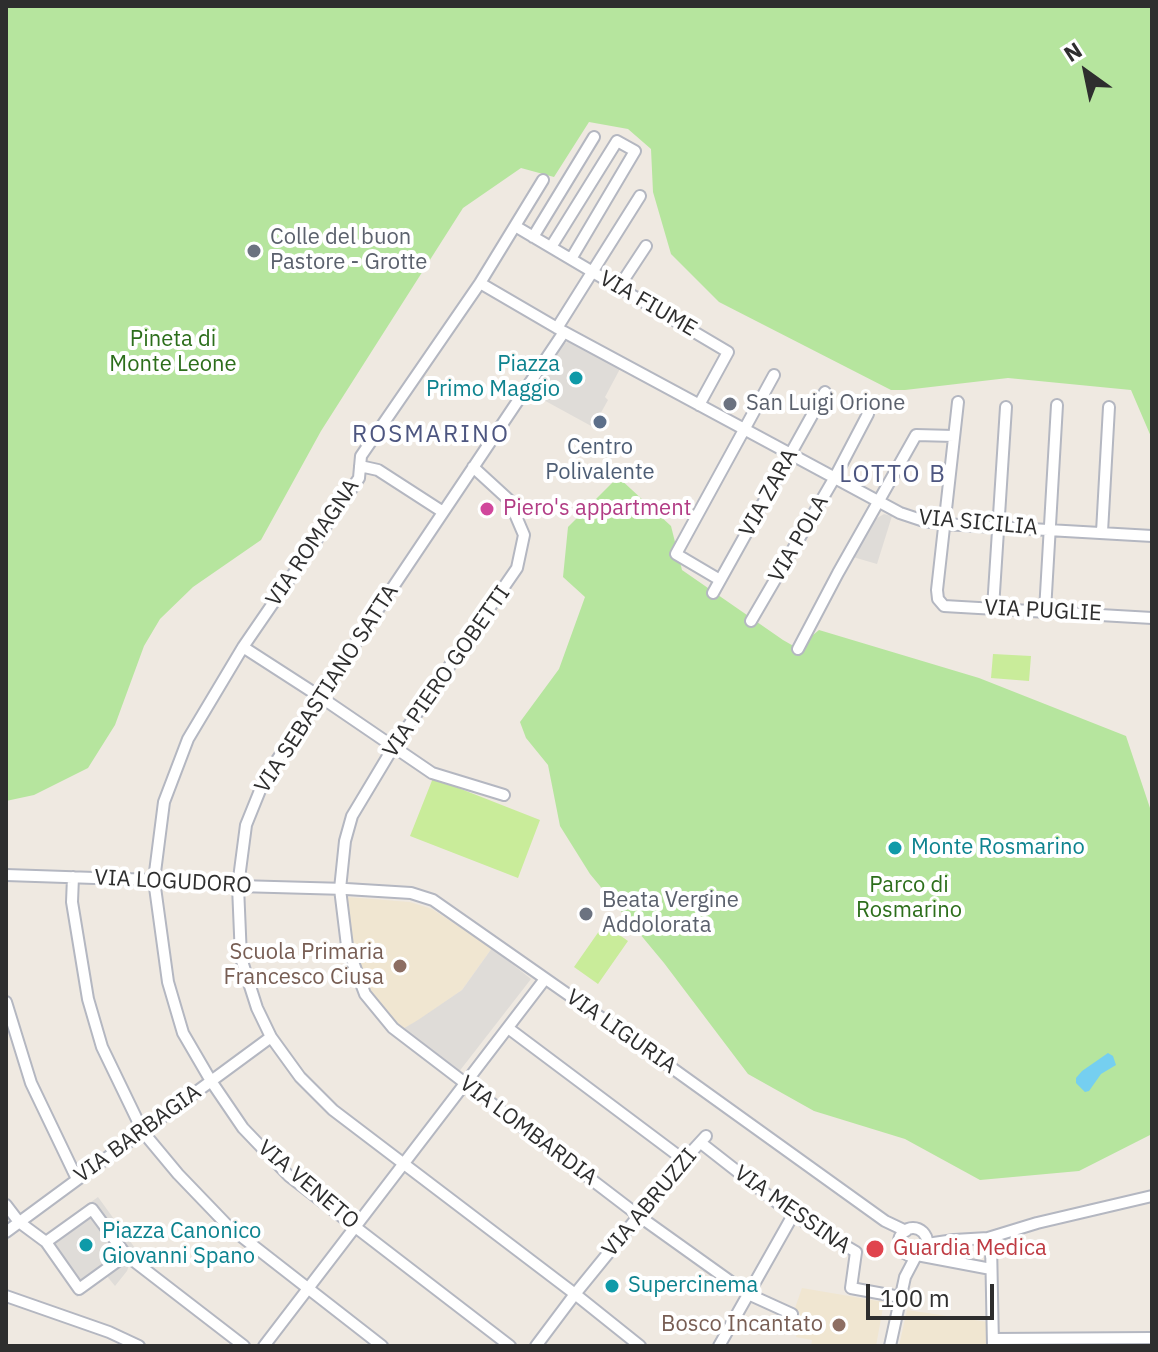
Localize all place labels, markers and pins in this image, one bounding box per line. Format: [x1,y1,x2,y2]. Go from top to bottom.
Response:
place label: Colle del buon Pastore - Grotte [270,225,427,276]
marker: Colle del buon Pastore - Grotte [245,242,263,260]
place label: Piazza Primo Maggio [426,352,560,404]
marker: Piazza Primo Maggio [567,369,585,387]
place label: San Luigi Orione [746,391,905,417]
marker: San Luigi Orione [721,395,739,413]
marker: Centro Polivalente [591,413,609,431]
place label: Centro Polivalente [545,435,655,486]
place label: Piero's appartment [503,496,691,522]
marker: Piero's appartment [478,500,496,518]
place label: Monte Rosmarino [911,835,1085,861]
marker: Monte Rosmarino [886,839,904,857]
place label: Beata Vergine Addolorata [602,888,739,940]
marker: Beata Vergine Addolorata [577,905,595,923]
place label: Scuola Primaria Francesco Ciusa [224,940,384,992]
marker: Scuola Primaria Francesco Ciusa [391,957,409,975]
place label: Piazza Canonico Giovanni Spano [102,1219,261,1270]
marker: Piazza Canonico Giovanni Spano [77,1236,95,1254]
place label: Guardia Medica [893,1236,1047,1262]
marker: Guardia Medica [864,1238,886,1260]
place label: Supercinema [628,1273,758,1299]
marker: Supercinema [603,1277,621,1295]
place label: Bosco Incantato [661,1312,823,1338]
marker: Bosco Incantato [830,1316,848,1334]

